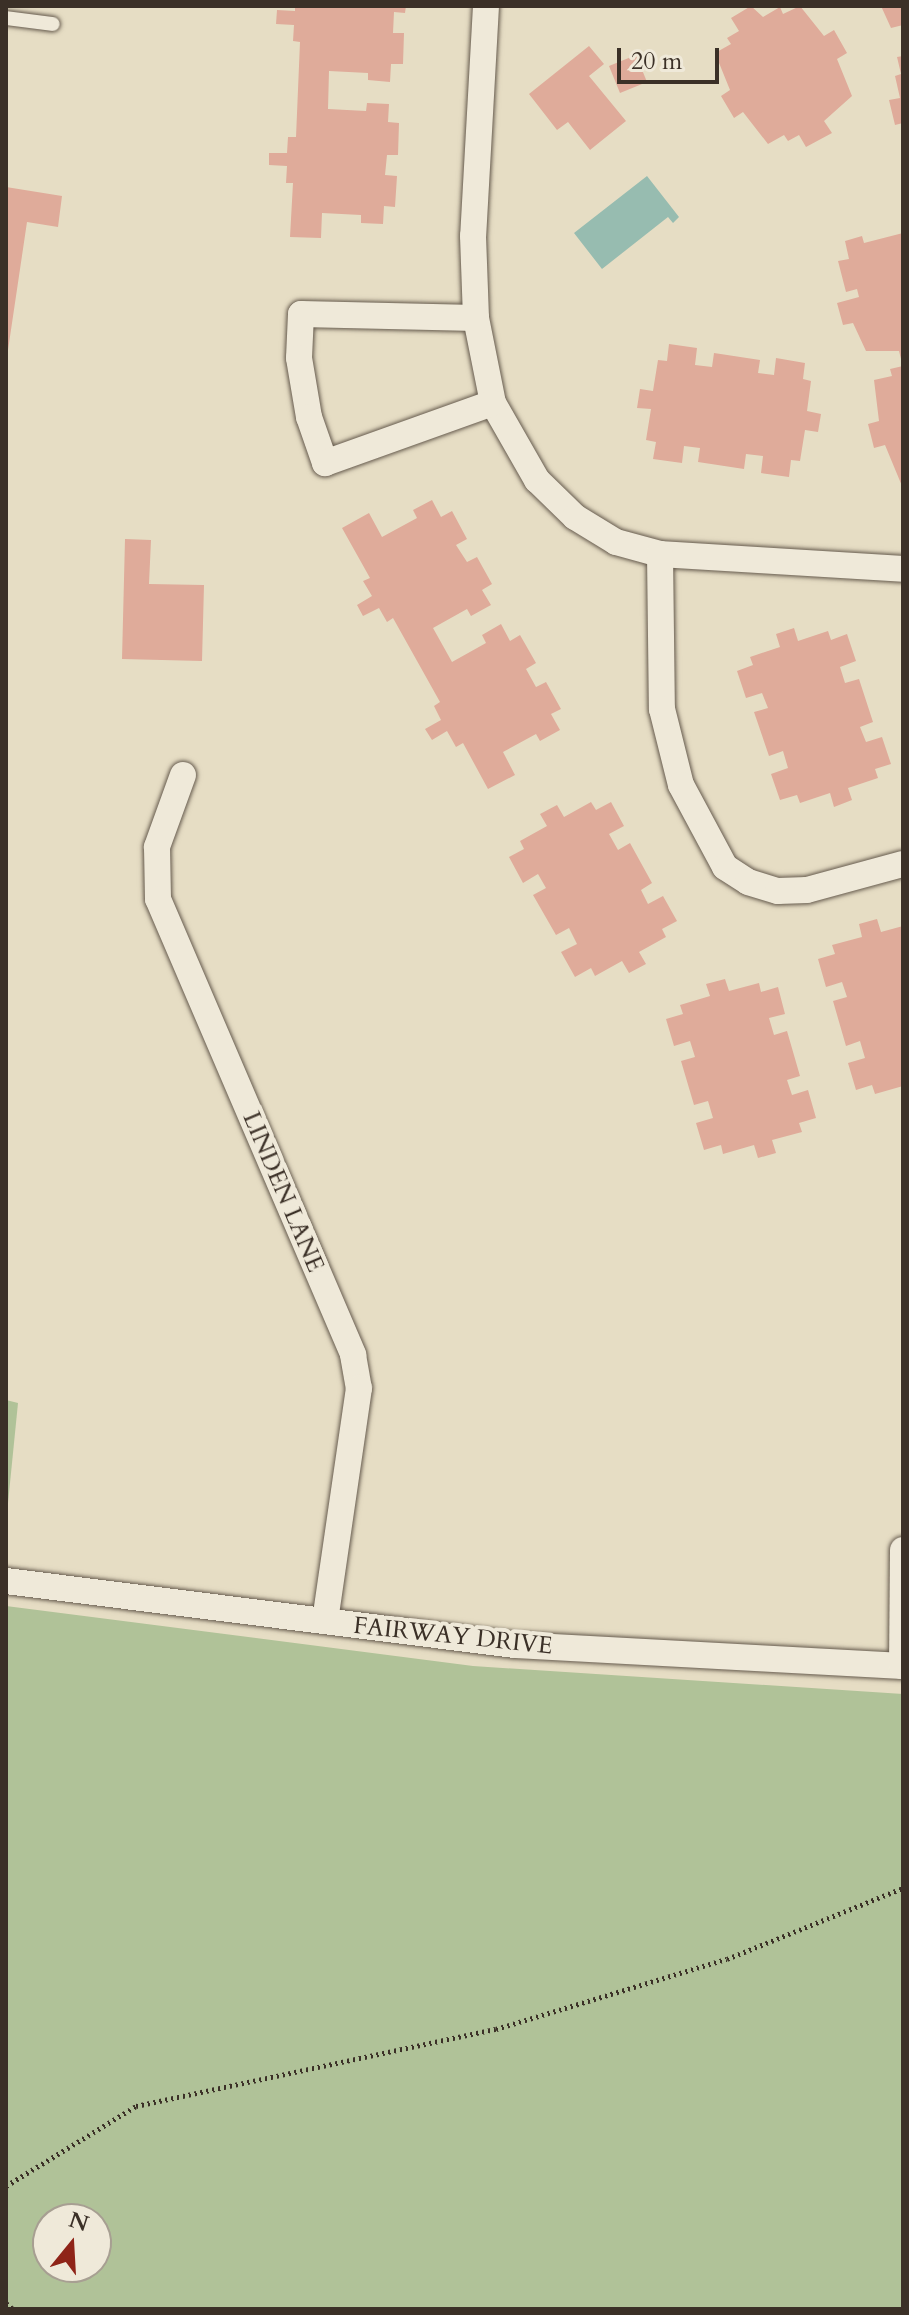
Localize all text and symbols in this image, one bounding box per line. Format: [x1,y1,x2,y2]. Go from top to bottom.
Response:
scale bar [621,32,723,82]
text: 20 m [631,45,682,78]
street label: LINDEN LANE [236,1108,330,1276]
street label: FAIRWAY DRIVE [352,1611,554,1661]
north arrow [32,2203,112,2283]
text: N [65,2205,93,2239]

